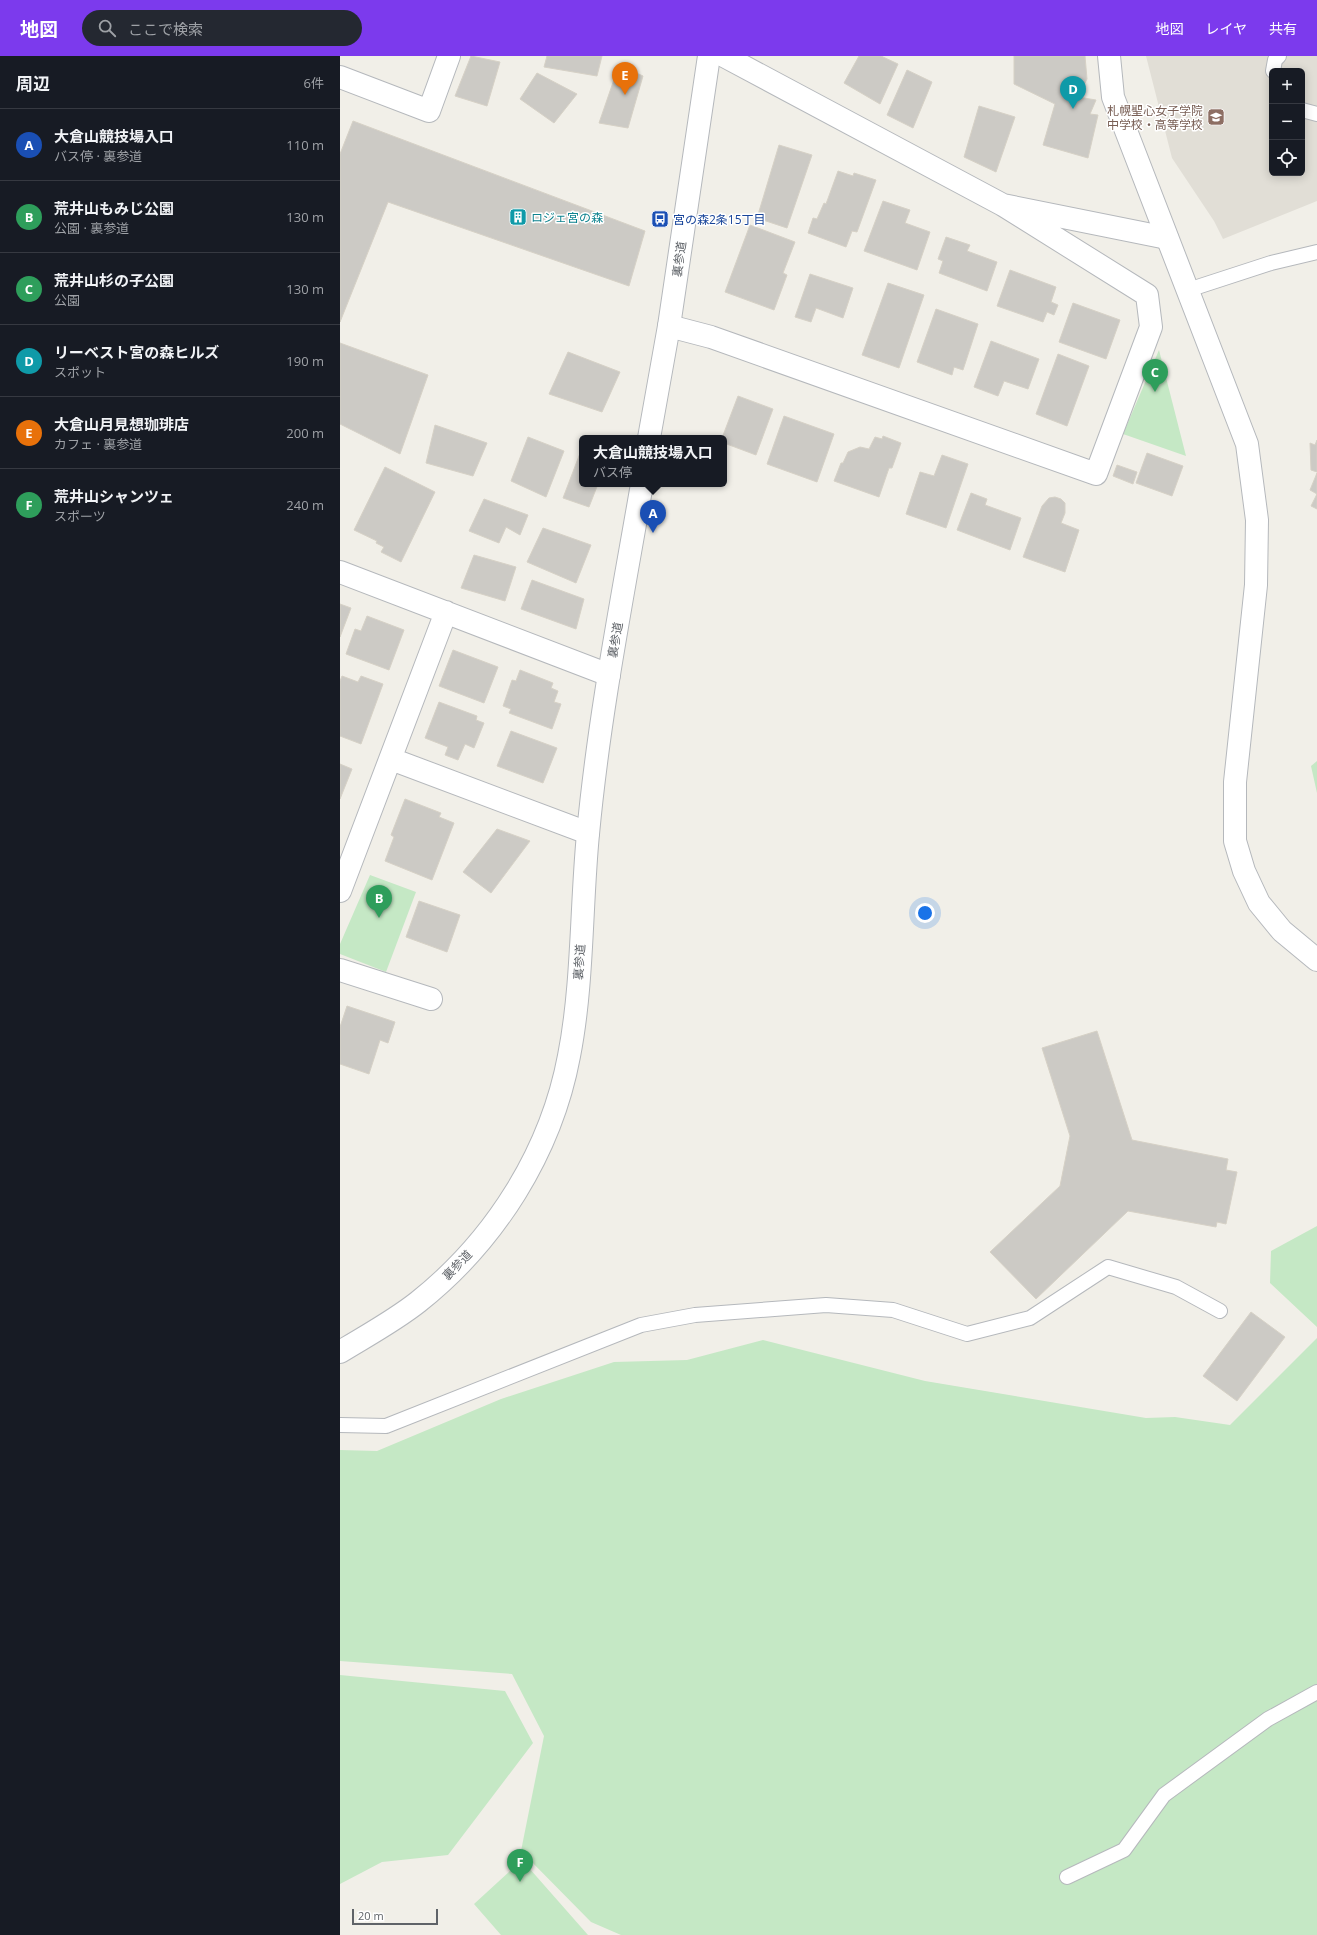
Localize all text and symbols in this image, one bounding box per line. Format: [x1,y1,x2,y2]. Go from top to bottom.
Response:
search box [82,10,362,46]
text: 地図 [20,16,58,42]
icon: search [96,17,118,39]
text: ここで検索 [128,19,203,39]
text: 地図 [1155,19,1183,38]
text: レイヤ [1205,19,1247,38]
text: 共有 [1269,19,1297,38]
pin: E [612,62,638,95]
map controls [1269,68,1305,176]
button: + [1269,68,1305,104]
text: 周辺 [16,72,50,95]
text: 6件 [304,74,324,92]
pin: D [1060,76,1086,109]
place label: 札幌聖心女子学院 中学校・高等学校 [1107,102,1203,133]
button: − [1269,104,1305,140]
school or university icon: 札幌聖心女子学院 中学校・高等学校 [1206,107,1226,127]
text: 大倉山競技場入口 [54,126,174,146]
text: A [25,136,33,154]
text: 110 m [286,136,324,154]
button: locate [1269,140,1305,176]
text: バス停 · 裏参道 [54,147,142,165]
text: 荒井山もみじ公園 [54,198,174,218]
building icon: ロジェ宮の森 [508,207,528,227]
text: B [25,208,33,226]
text: 130 m [286,208,324,226]
place label: ロジェ宮の森 [531,209,603,226]
bus stop icon: 宮の森2条15丁目 [650,209,670,229]
place label: 宮の森2条15丁目 [673,211,766,228]
text: 公園 · 裏参道 [54,219,129,237]
street label: 裏参道 [668,240,690,278]
text: 荒井山杉の子公園 [54,270,174,290]
text: C [25,280,33,298]
text: 130 m [286,280,324,298]
text: 公園 [54,291,80,309]
text: リーベスト宮の森ヒルズ [54,342,219,362]
text: D [24,352,34,370]
text: 190 m [286,352,324,370]
pin: C [1142,359,1168,392]
text: スポット [54,363,106,381]
text: 大倉山月見想珈琲店 [54,414,189,434]
text: E [25,424,33,442]
text: 200 m [286,424,324,442]
text: カフェ · 裏参道 [54,435,142,453]
popup [579,435,727,487]
text: 大倉山競技場入口 [593,442,713,462]
text: バス停 [593,463,632,481]
text: 荒井山シャンツェ [54,486,174,506]
text: F [25,496,33,514]
text: 240 m [286,496,324,514]
pin: A [640,500,666,533]
text: スポーツ [54,507,106,525]
street label: 裏参道 [604,621,626,659]
pin: B [366,885,392,918]
your location [915,903,935,923]
street label: 裏参道 [569,943,589,981]
street label: 裏参道 [438,1246,476,1284]
pin: F [507,1849,533,1882]
scale bar [352,1907,438,1926]
text: 20 m [358,1908,384,1923]

